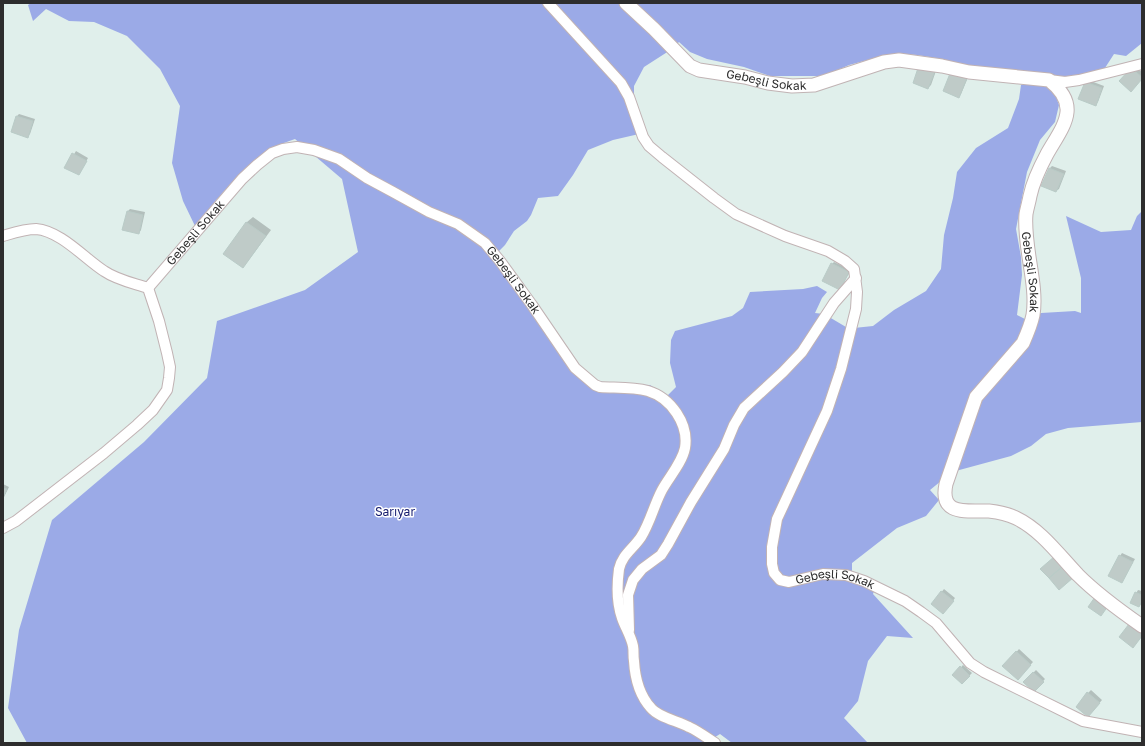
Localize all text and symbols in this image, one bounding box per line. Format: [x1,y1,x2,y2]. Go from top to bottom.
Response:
street label: Gebeşli Sokak [725,66,807,93]
street label: Gebeşli Sokak [163,197,228,268]
street label: Gebeşli Sokak [1019,231,1042,314]
street label: Gebeşli Sokak [483,243,544,317]
park label: Sarıyar [375,504,415,519]
street label: Gebeşli Sokak [794,566,878,592]

